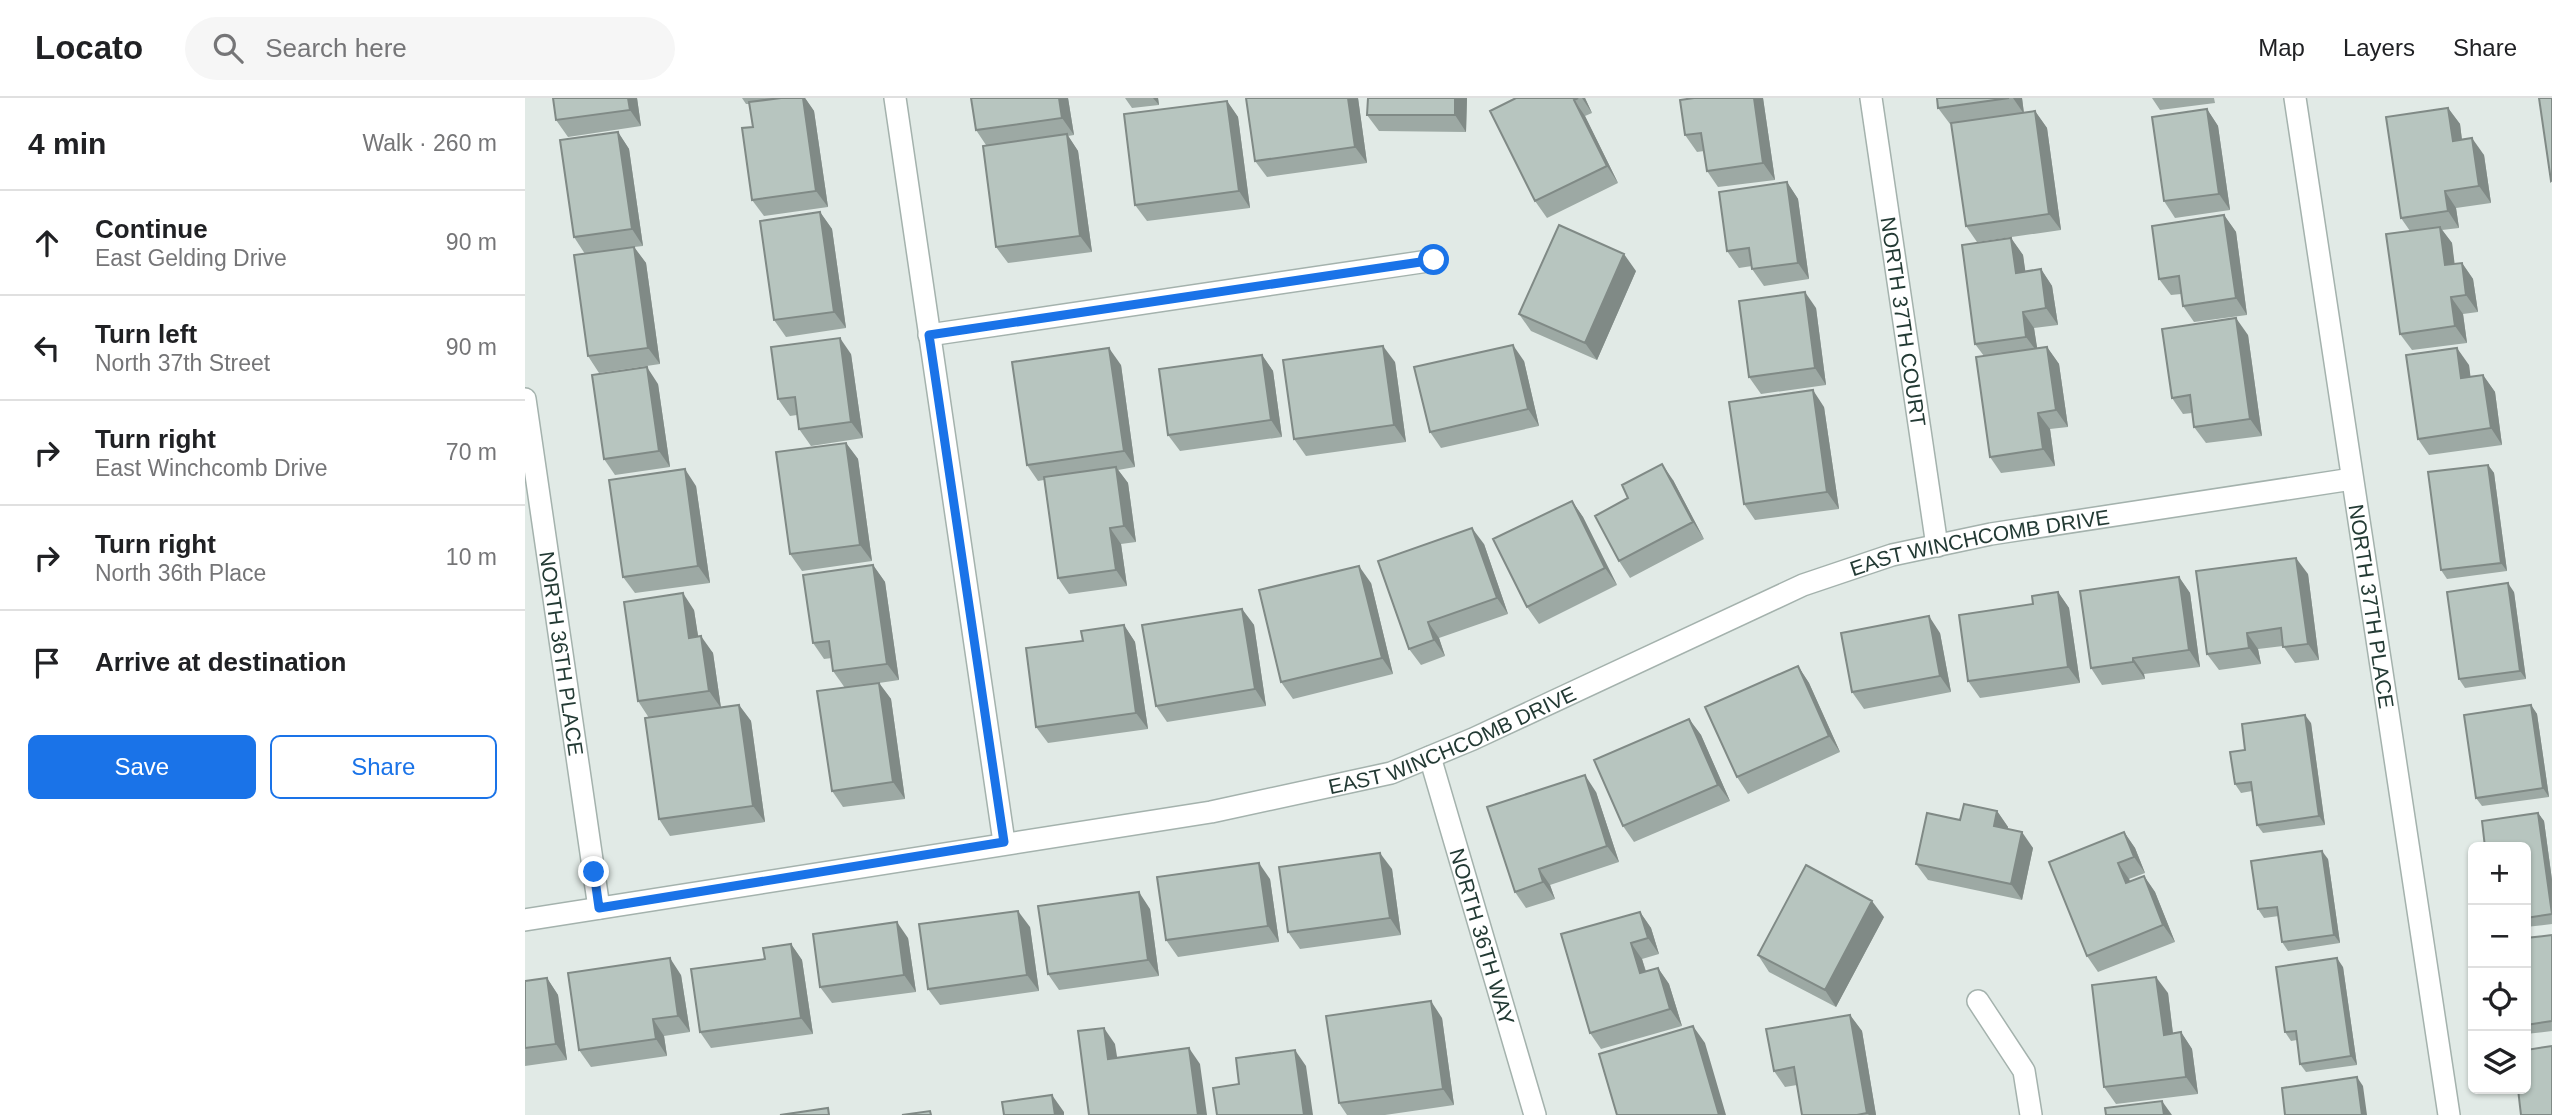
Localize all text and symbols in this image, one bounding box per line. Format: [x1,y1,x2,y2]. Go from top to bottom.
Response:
search box [185,17,675,80]
text: Locato [35,29,143,66]
icon: search [209,29,247,67]
text: Search here [265,33,407,63]
text: Map [2258,34,2305,61]
text: Layers [2343,34,2415,61]
text: Share [2453,34,2517,61]
text: 4 min [28,127,106,160]
text: Walk · 260 m [362,130,497,156]
text: Continue [95,214,208,244]
street label: NORTH 37TH COURT [1877,215,1931,428]
icon: ahead [28,224,66,262]
text: 90 m [446,229,497,255]
route start [1418,244,1449,275]
text: East Gelding Drive [95,245,287,271]
text: Turn left [95,319,197,349]
icon: left [28,329,66,367]
text: 90 m [446,334,497,360]
text: North 37th Street [95,350,270,376]
text: Turn right [95,424,216,454]
icon: right [28,434,66,472]
text: 70 m [446,439,497,465]
text: East Winchcomb Drive [95,455,328,481]
street label: NORTH 37TH PLACE [2345,503,2399,710]
street label: EAST WINCHCOMB DRIVE [1847,505,2111,580]
text: Turn right [95,529,216,559]
icon: right [28,539,66,577]
text: 10 m [446,544,497,570]
street label: NORTH 36TH PLACE [536,550,588,757]
text: North 36th Place [95,560,266,586]
icon: arrive [28,644,66,682]
text: Arrive at destination [95,647,346,677]
street label: EAST WINCHCOMB DRIVE [1326,681,1579,798]
button: Save [28,735,256,799]
button: Share [270,735,497,799]
map controls [2468,842,2531,1094]
button: + [2468,842,2531,905]
street label: NORTH 36TH WAY [1446,845,1519,1027]
route end [578,856,609,887]
button: − [2468,905,2531,968]
button: locate [2468,968,2531,1031]
button: layers [2468,1031,2531,1094]

